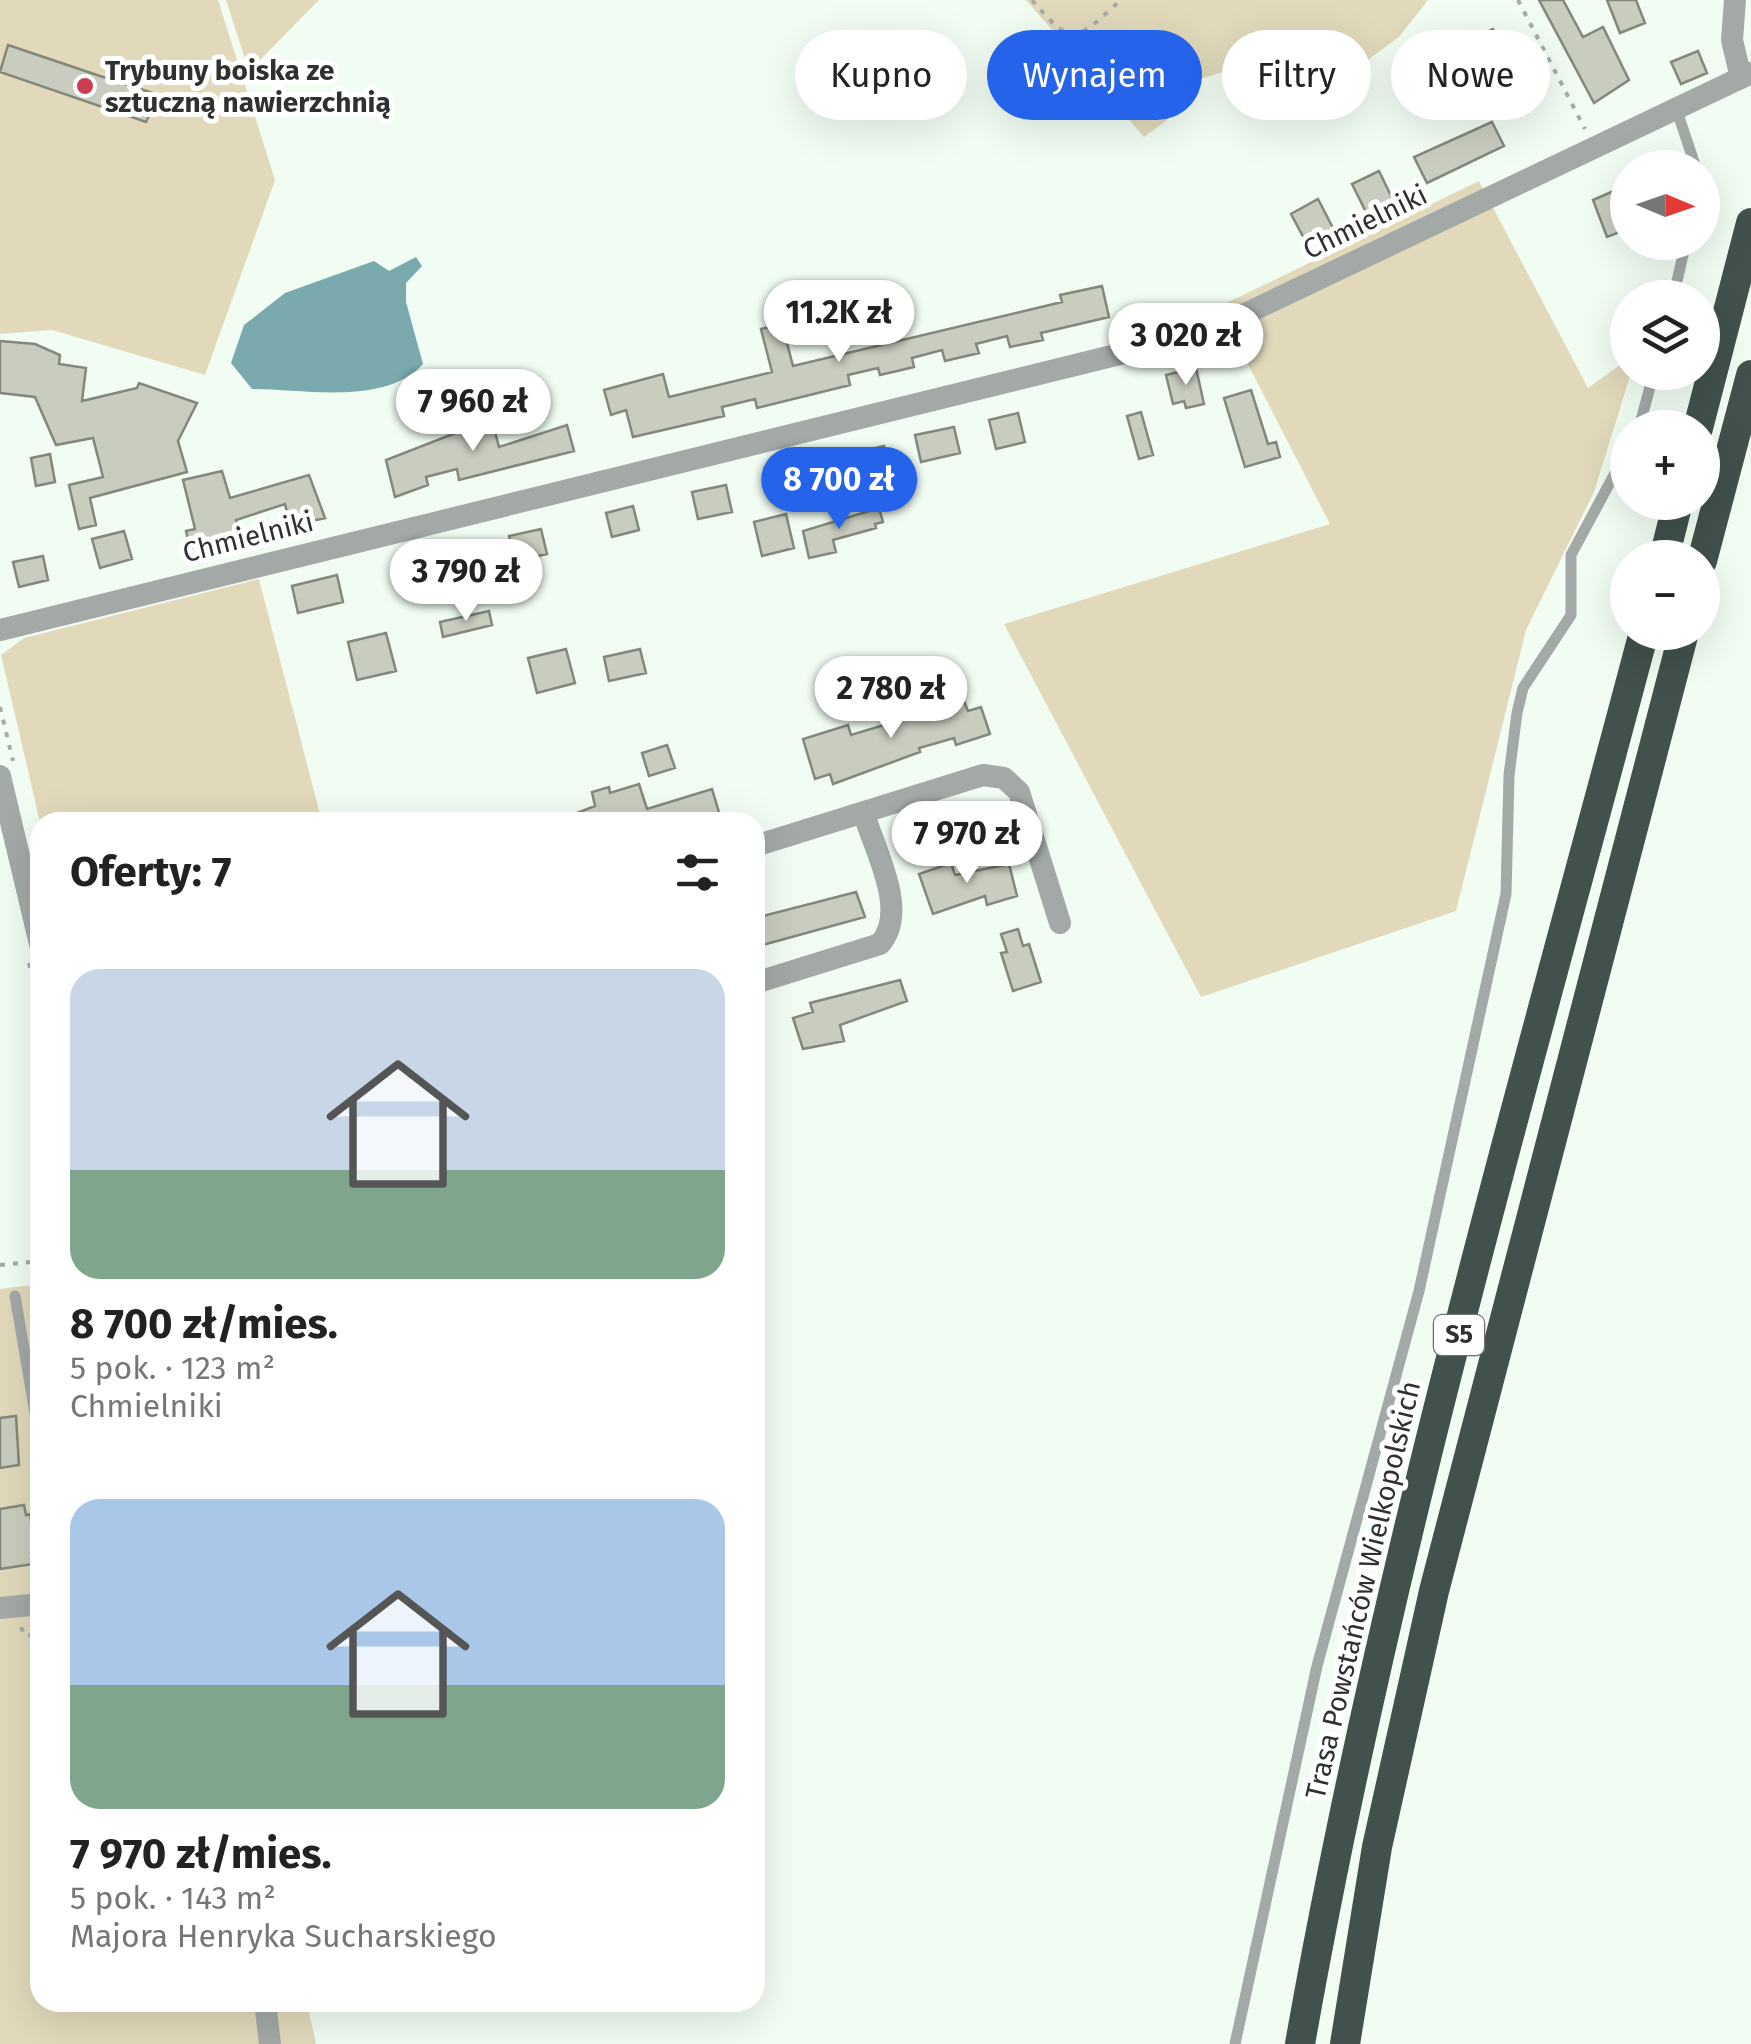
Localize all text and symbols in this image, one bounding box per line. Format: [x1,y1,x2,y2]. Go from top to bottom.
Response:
chip: Kupno [795,30,967,120]
chip: Wynajem [987,30,1202,120]
chip: Filtry [1222,30,1371,120]
chip: Nowe [1391,30,1550,120]
place label: Trybuny boiska ze sztuczną nawierzchnią [105,54,391,119]
marker: Trybuny boiska ze sztuczną nawierzchnią [74,75,96,97]
north arrow [1610,150,1720,260]
map controls [1610,150,1720,650]
street label: Chmielniki [1298,178,1432,266]
pin: 11.2K zł [736,280,942,365]
button: layers [1610,280,1720,390]
text: 11.2K zł [786,293,892,331]
pin: 3 020 zł [1083,303,1289,388]
text: 3 020 zł [1130,316,1242,354]
pin: 7 960 zł [370,369,576,454]
text: 7 960 zł [418,382,528,420]
button: + [1610,410,1720,520]
pin: 8 700 zł [736,447,942,532]
text: 8 700 zł [783,460,895,498]
street label: Chmielniki [179,505,317,569]
pin: 3 790 zł [363,539,569,624]
button: − [1610,540,1720,650]
text: 3 790 zł [412,552,520,590]
pin: 2 780 zł [788,656,994,741]
text: 2 780 zł [836,669,946,707]
pin: 7 970 zł [864,801,1070,886]
text: 7 970 zł [914,814,1020,852]
icon: filters [670,845,725,900]
text: Oferty: 7 [70,847,231,897]
icon: home [308,1034,488,1214]
text: 8 700 zł/mies. [70,1299,338,1349]
road number: S5 [1434,1315,1484,1355]
text: 5 pok. · 123 m² [70,1349,275,1387]
street label: Trasa Powstańców Wielkopolskich [1299,1378,1427,1802]
text: Chmielniki [70,1387,223,1425]
icon: home [308,1564,488,1744]
text: 7 970 zł/mies. [70,1829,332,1879]
text: 5 pok. · 143 m² [70,1879,276,1917]
text: Majora Henryka Sucharskiego [70,1917,497,1955]

